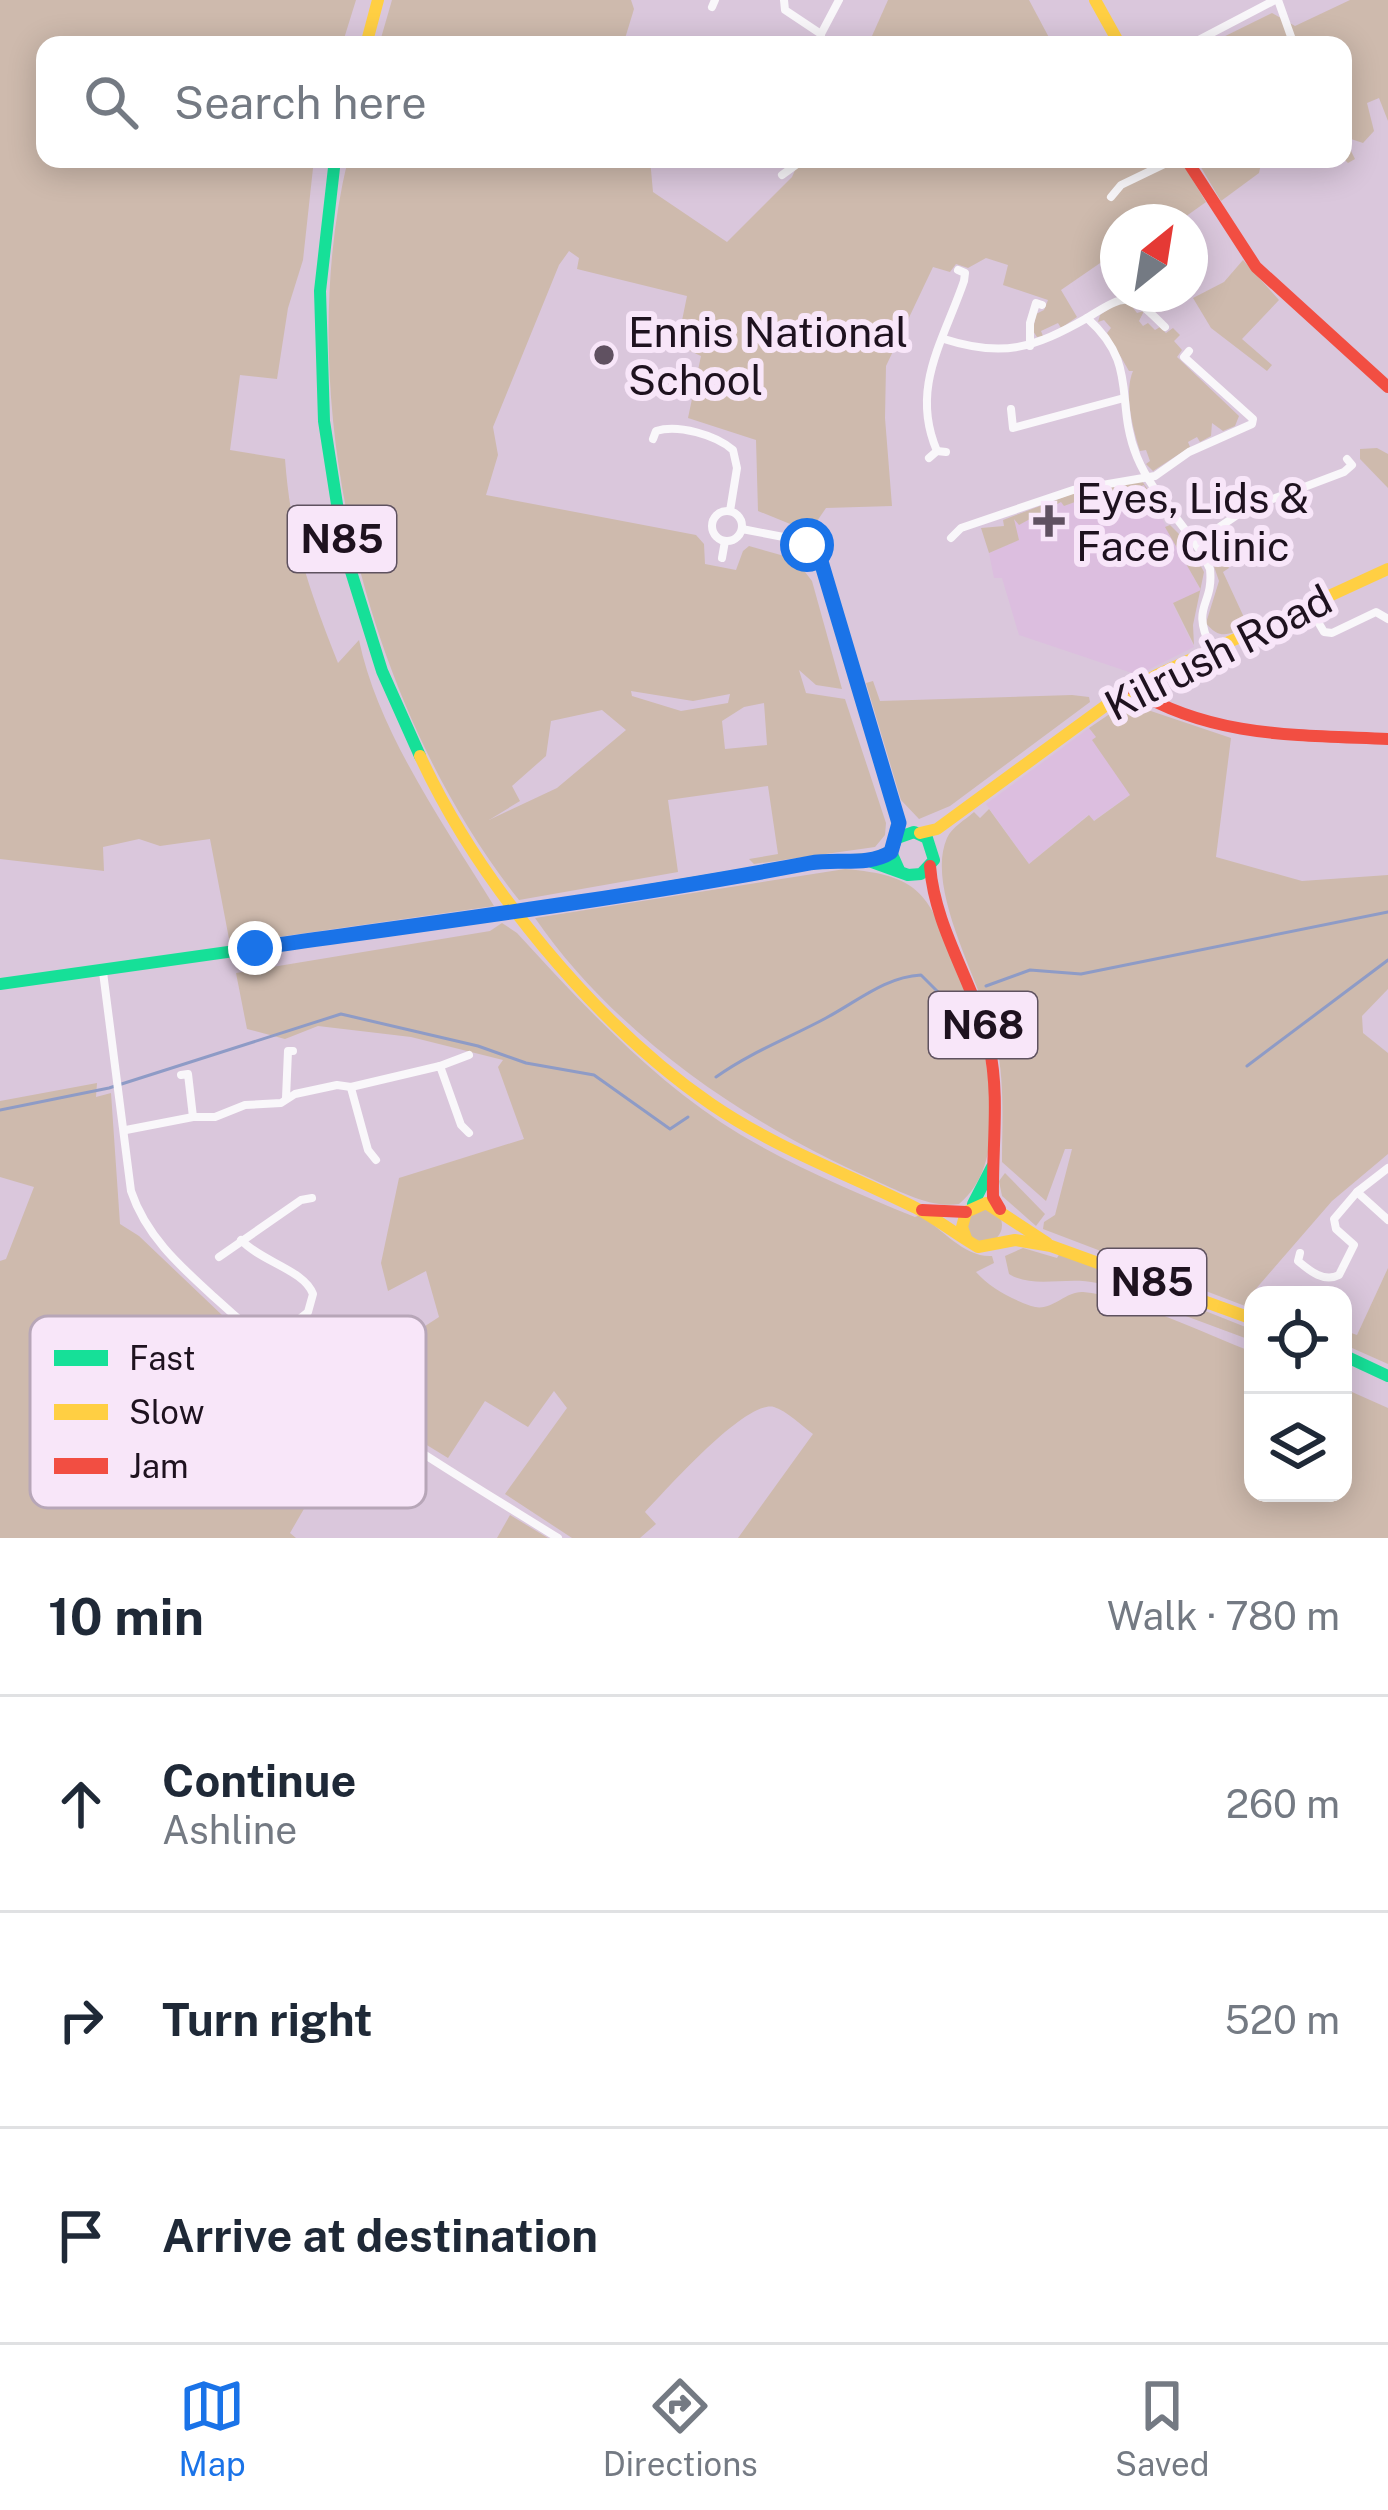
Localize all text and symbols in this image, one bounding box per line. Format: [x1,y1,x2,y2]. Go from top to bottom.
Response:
search box [36,36,1352,168]
icon: search [78,69,144,135]
text: Search here [174,76,427,129]
north arrow [1100,204,1208,312]
place label: Ennis National School [628,307,908,404]
marker: Ennis National School [591,342,617,368]
place label: Eyes, Lids & Face Clinic [1076,473,1309,570]
marker: Eyes, Lids & Face Clinic [1033,505,1065,537]
road number: N85 [288,506,396,572]
route start [780,518,834,572]
street label: Kilrush Road [1096,574,1340,730]
route end [228,921,282,975]
road number: N68 [929,992,1037,1058]
road number: N85 [1098,1249,1206,1315]
map controls [1244,1286,1352,1502]
button: locate [1244,1286,1352,1394]
legend [30,1316,426,1508]
text: Fast [129,1339,196,1377]
text: Slow [129,1393,204,1431]
button: layers [1244,1394,1352,1502]
text: Jam [129,1447,189,1485]
text: 10 min [48,1587,204,1646]
text: Walk · 780 m [1107,1593,1340,1639]
text: Continue [162,1754,356,1807]
icon: ahead [48,1771,114,1837]
text: 260 m [1226,1781,1340,1827]
text: Ashline [162,1807,297,1853]
icon: right [48,1987,114,2053]
text: Turn right [162,1993,373,2046]
text: 520 m [1225,1997,1340,2043]
icon: arrive [48,2203,114,2269]
text: Arrive at destination [162,2209,598,2262]
tab: Map [179,2373,246,2483]
tab: Directions [603,2373,758,2483]
tab: Saved [1115,2373,1209,2483]

